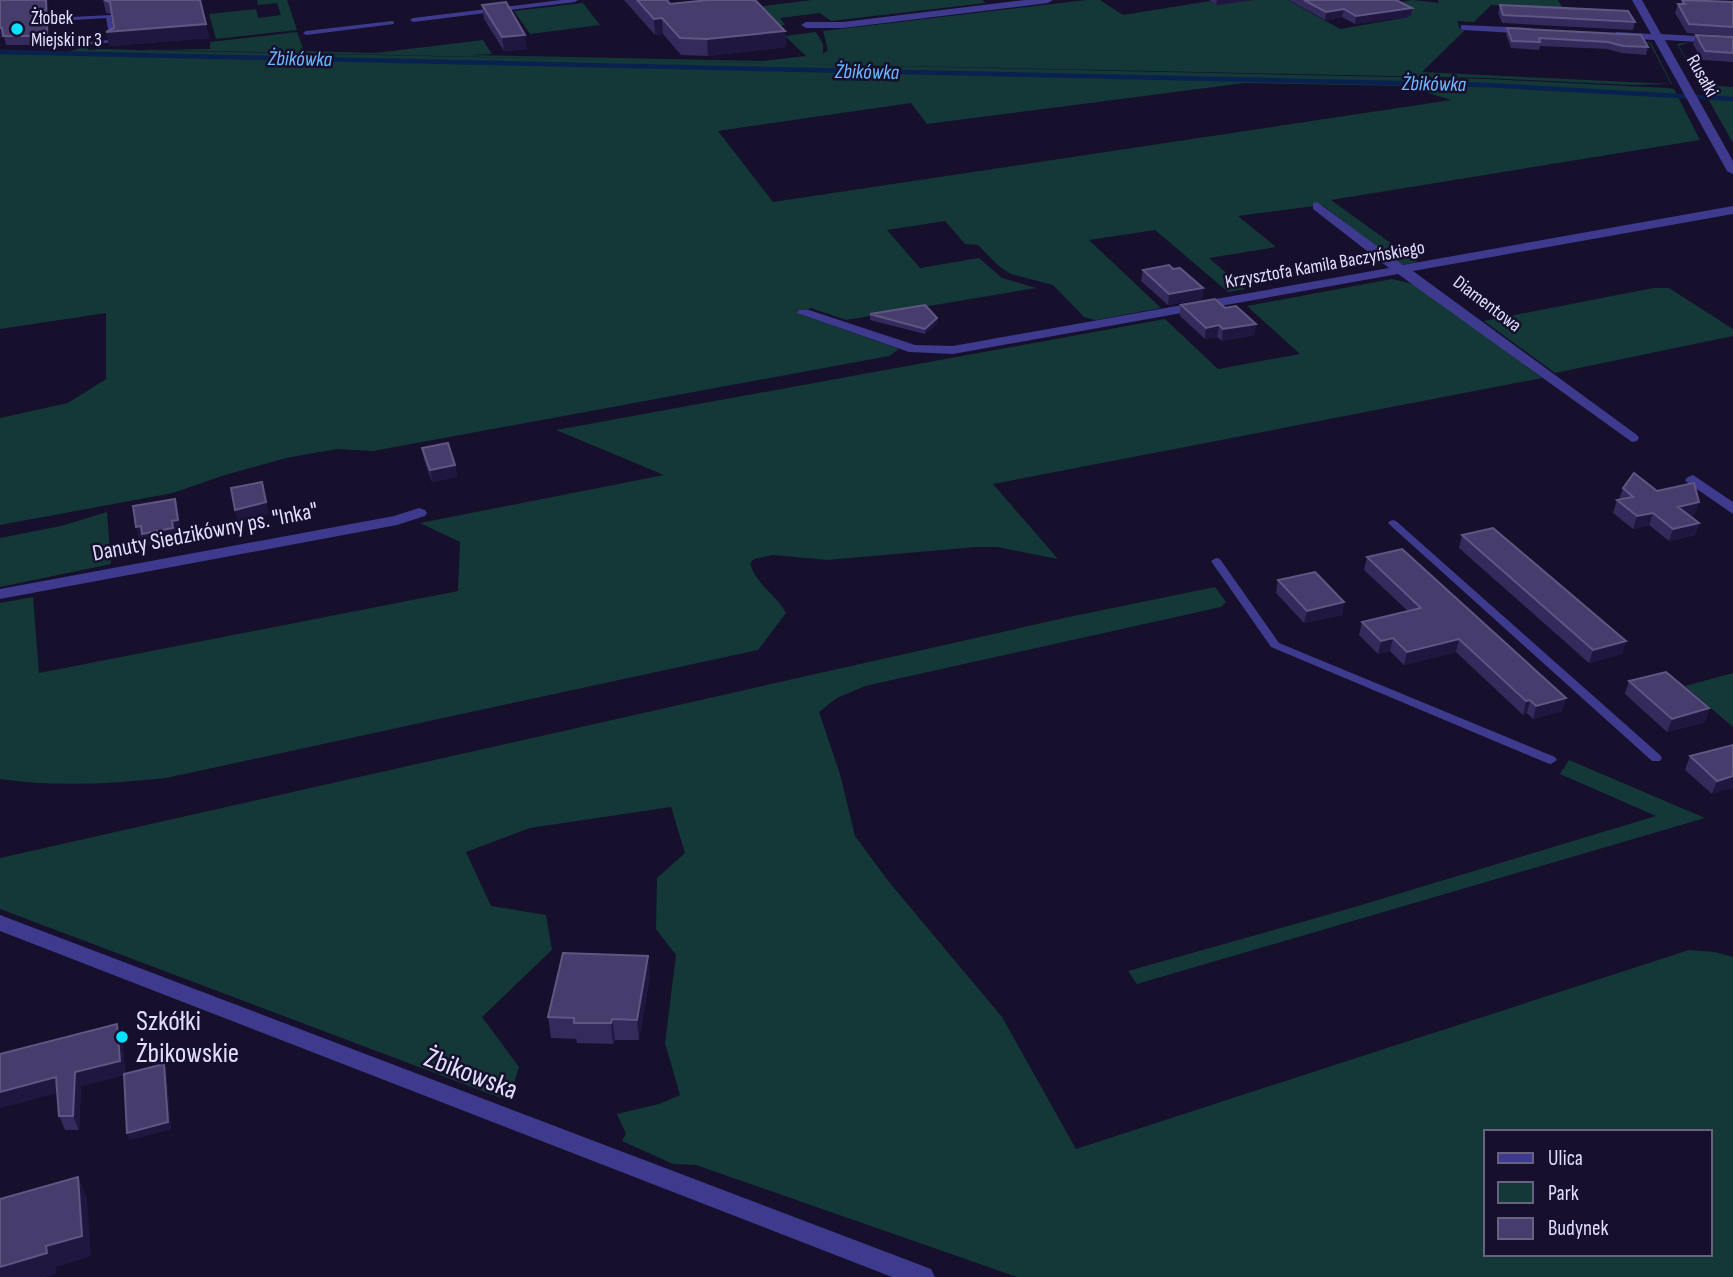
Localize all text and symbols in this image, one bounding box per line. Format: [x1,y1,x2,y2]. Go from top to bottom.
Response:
place label: Żłobek Miejski nr 3 [31,7,102,52]
marker: Żłobek Miejski nr 3 [9,21,25,37]
water label: Żbikówka [267,46,333,72]
street label: Rusałki [1681,51,1723,101]
water label: Żbikówka [834,59,900,85]
water label: Żbikówka [1401,71,1467,97]
street label: Krzysztofa Kamila Baczyńskiego [1223,236,1427,294]
street label: Diamentowa [1448,271,1526,337]
street label: Danuty Siedzikówny ps. "Inka" [90,496,320,568]
place label: Szkółki Żbikowskie [136,1005,239,1070]
marker: Szkółki Żbikowskie [114,1029,130,1045]
street label: Żbikowska [420,1041,522,1107]
legend [1484,1130,1712,1256]
text: Ulica [1548,1146,1583,1171]
text: Park [1548,1181,1579,1206]
text: Budynek [1548,1216,1608,1241]

